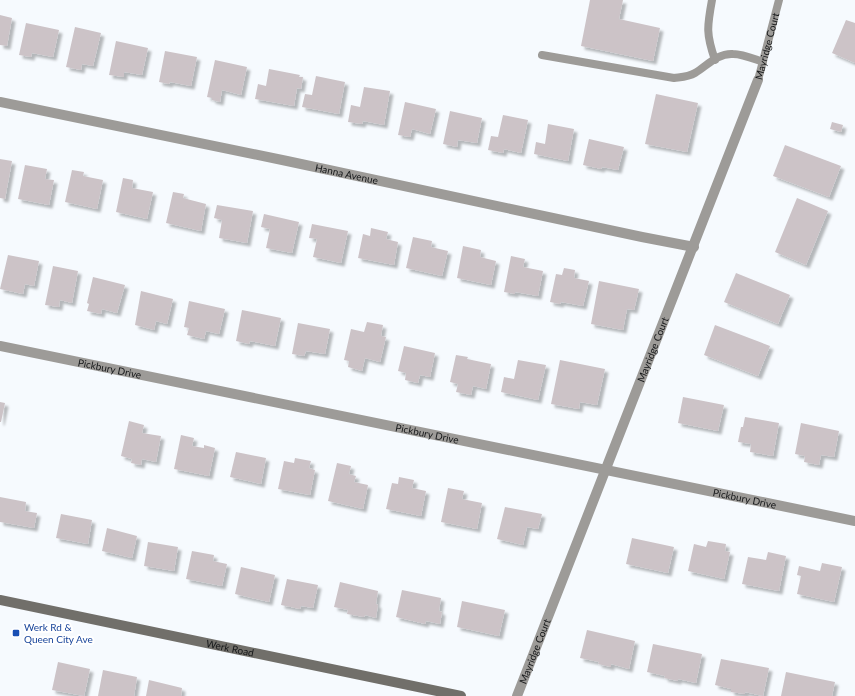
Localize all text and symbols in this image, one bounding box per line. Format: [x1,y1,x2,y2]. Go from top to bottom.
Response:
street label: Mayridge Court [752,11,782,81]
street label: Hanna Avenue [314,161,379,186]
street label: Mayridge Court [634,315,671,384]
street label: Pickbury Drive [77,356,143,381]
street label: Pickbury Drive [394,421,460,446]
street label: Pickbury Drive [712,486,777,511]
street label: Mayridge Court [516,617,553,686]
place label: Werk Rd & Queen City Ave [24,621,93,645]
marker: Werk Rd & Queen City Ave [11,628,21,638]
street label: Werk Road [205,637,255,659]

